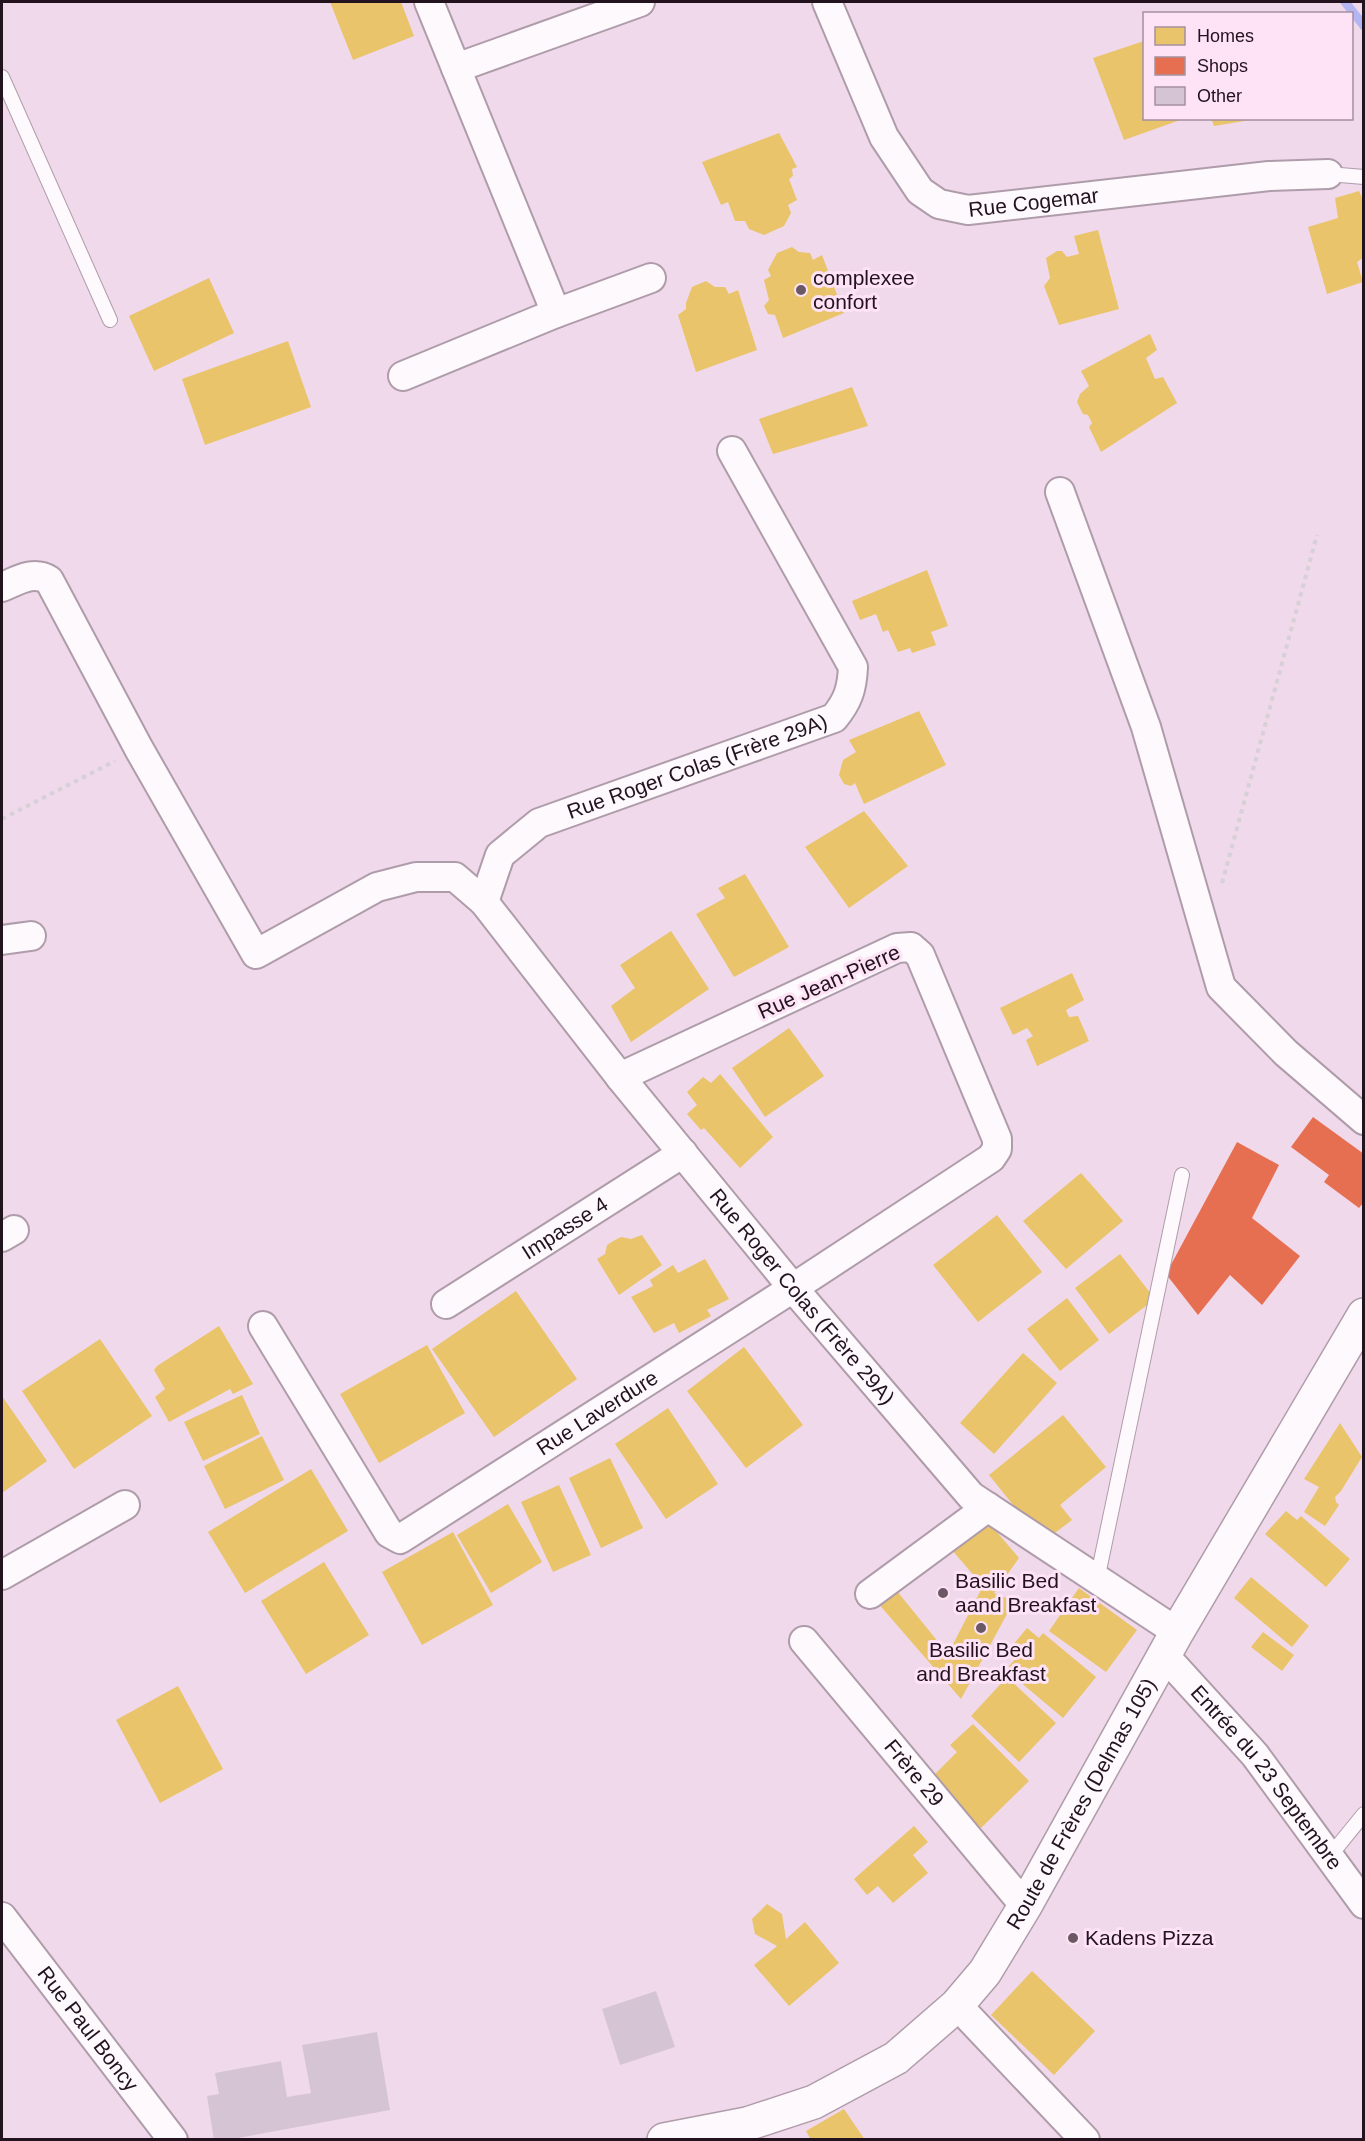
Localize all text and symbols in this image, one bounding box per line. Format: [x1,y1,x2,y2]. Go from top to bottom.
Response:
legend [1143,12,1353,120]
text: Homes [1197,26,1254,46]
text: Shops [1197,56,1248,76]
text: Other [1197,86,1242,106]
street label: Rue Cogemar [967,183,1100,221]
place label: complexee confort [813,266,915,313]
marker: complexee confort [794,283,808,297]
street label: Rue Roger Colas (Frère 29A) [564,709,830,823]
street label: Rue Jean-Pierre [754,940,903,1023]
street label: Rue Roger Colas (Frère 29A) [705,1184,899,1409]
street label: Impasse 4 [518,1192,612,1264]
street label: Rue Laverdure [532,1365,662,1460]
place label: Basilic Bed aand Breakfast [955,1569,1096,1616]
marker: Basilic Bed aand Breakfast [936,1586,950,1600]
marker: Basilic Bed and Breakfast [974,1621,988,1635]
place label: Basilic Bed and Breakfast [916,1638,1046,1685]
street label: Route de Frères (Delmas 105) [1002,1674,1160,1933]
street label: Entrée du 23 Septembre [1186,1681,1347,1874]
street label: Frère 29 [880,1735,949,1811]
place label: Kadens Pizza [1085,1926,1214,1949]
marker: Kadens Pizza [1066,1931,1080,1945]
street label: Rue Paul Boncy [33,1962,143,2096]

